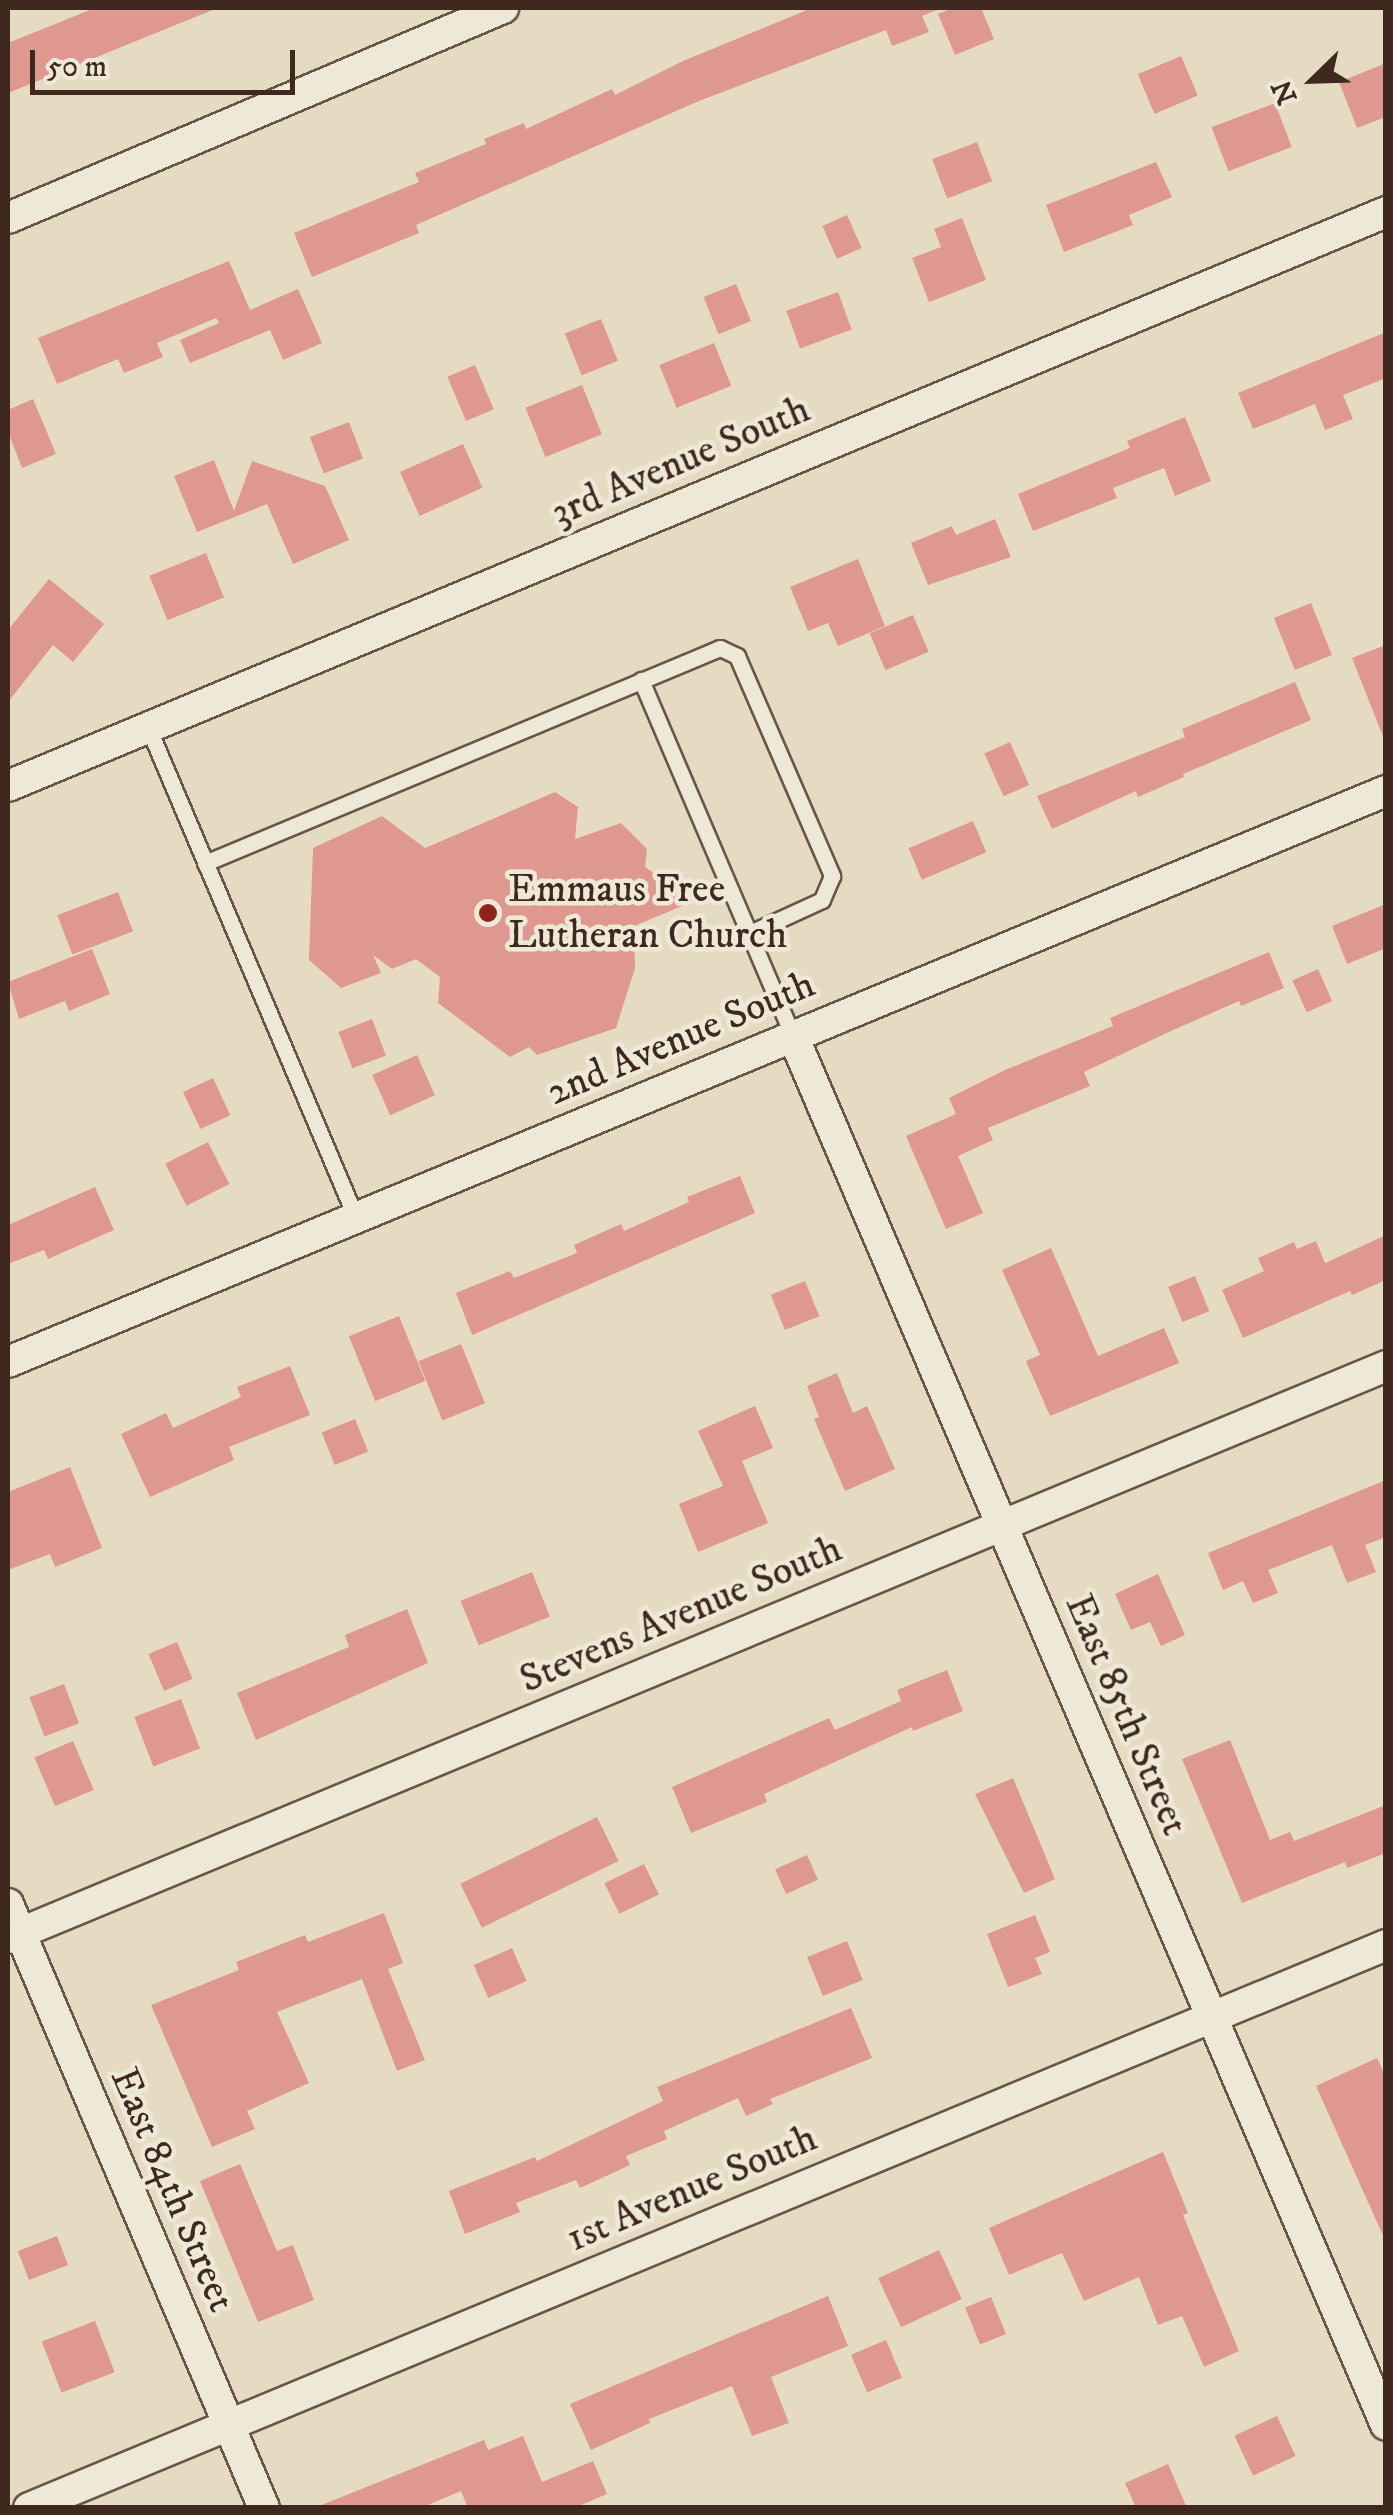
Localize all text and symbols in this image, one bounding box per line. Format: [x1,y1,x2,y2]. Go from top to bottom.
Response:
scale bar [35,30,300,92]
north arrow [1263,30,1363,130]
text: 50 m [47,49,107,86]
text: N [1264,75,1306,109]
street label: 3rd Avenue South [545,386,817,538]
place label: Emmaus Free Lutheran Church [508,866,787,960]
marker: Emmaus Free Lutheran Church [477,902,499,924]
street label: 2nd Avenue South [540,961,822,1117]
street label: Stevens Avenue South [513,1526,849,1704]
street label: East 85th Street [1054,1587,1198,1843]
street label: East 84th Street [99,2061,245,2319]
street label: 1st Avenue South [560,2115,824,2263]

